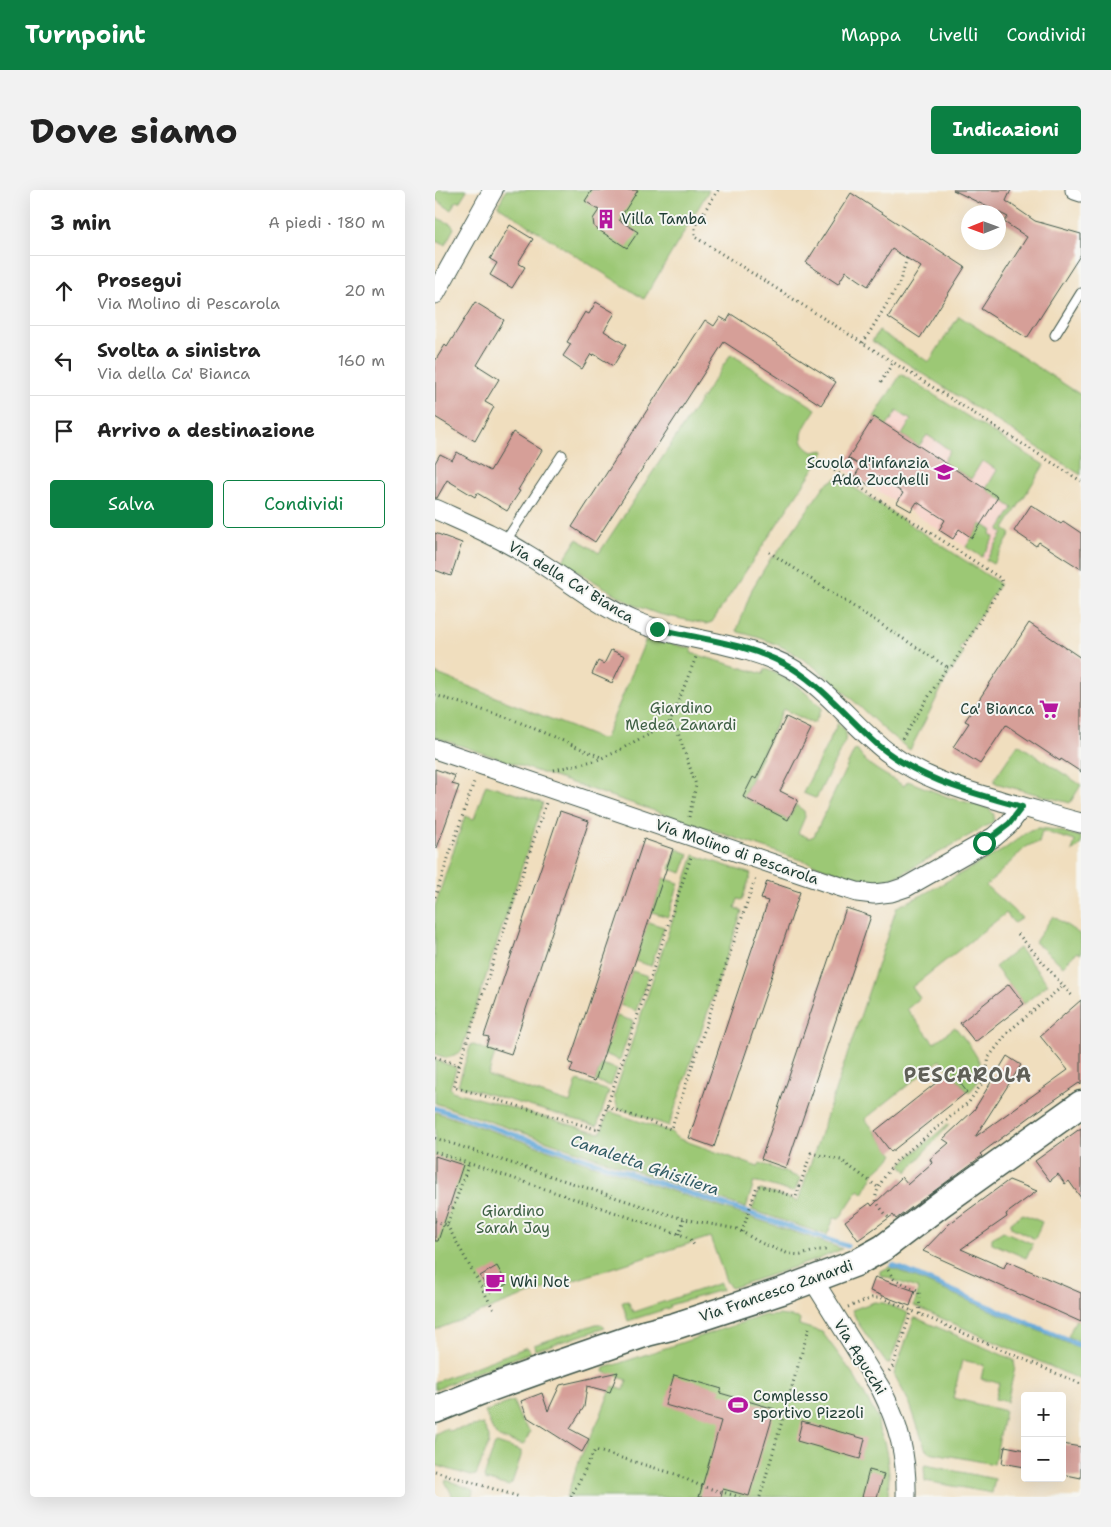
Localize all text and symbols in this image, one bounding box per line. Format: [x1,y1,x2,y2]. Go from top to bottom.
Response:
text: Turnpoint [25,19,146,51]
text: Mappa [841,23,901,47]
text: Livelli [929,23,978,47]
text: Condividi [1006,23,1086,47]
button: Indicazioni [931,106,1081,154]
text: Dove siamo [30,107,238,154]
north arrow [961,205,1006,250]
building icon: Villa Tamba [595,208,617,230]
text: 3 min [50,209,111,237]
place label: Villa Tamba [621,209,707,229]
text: A piedi · 180 m [268,212,385,233]
text: Prosegui [97,268,182,293]
icon: ahead [50,277,78,305]
text: 20 m [344,280,385,301]
text: Via Molino di Pescarola [97,293,280,314]
text: Svolta a sinistra [97,338,260,363]
icon: left [50,347,78,375]
text: 160 m [338,350,385,371]
text: Via della Ca' Bianca [97,363,250,384]
icon: arrive [50,417,78,445]
text: Arrivo a destinazione [97,418,315,443]
place label: Scuola d'infanzia Ada Zucchelli [807,453,930,490]
school or university icon: Scuola d'infanzia Ada Zucchelli [933,461,955,483]
button: Salva [50,480,213,528]
button: Condividi [223,480,385,528]
street label: Via della Ca' Bianca [504,536,638,628]
route end [646,618,669,641]
park label: Giardino Medea Zanardi [625,698,737,735]
supermarket icon: Ca' Bianca [1038,698,1060,720]
place label: Ca' Bianca [960,699,1035,719]
street label: Via Molino di Pescarola [653,815,822,890]
route start [973,832,996,855]
district label: PESCAROLA [904,1062,1032,1088]
water label: Canaletta Ghisiliera [568,1130,722,1200]
park label: Giardino Sarah Jay [476,1201,550,1238]
street label: Via Francesco Zanardi [696,1255,856,1327]
cafe icon: Whi Not [484,1271,506,1293]
place label: Whi Not [510,1272,569,1292]
street label: Via Agucchi [829,1316,891,1398]
place label: Complesso sportivo Pizzoli [753,1386,864,1423]
map controls [1021,1392,1066,1482]
button: + [1021,1392,1066,1437]
sports icon: Complesso sportivo Pizzoli [727,1394,749,1416]
button: − [1021,1437,1066,1482]

